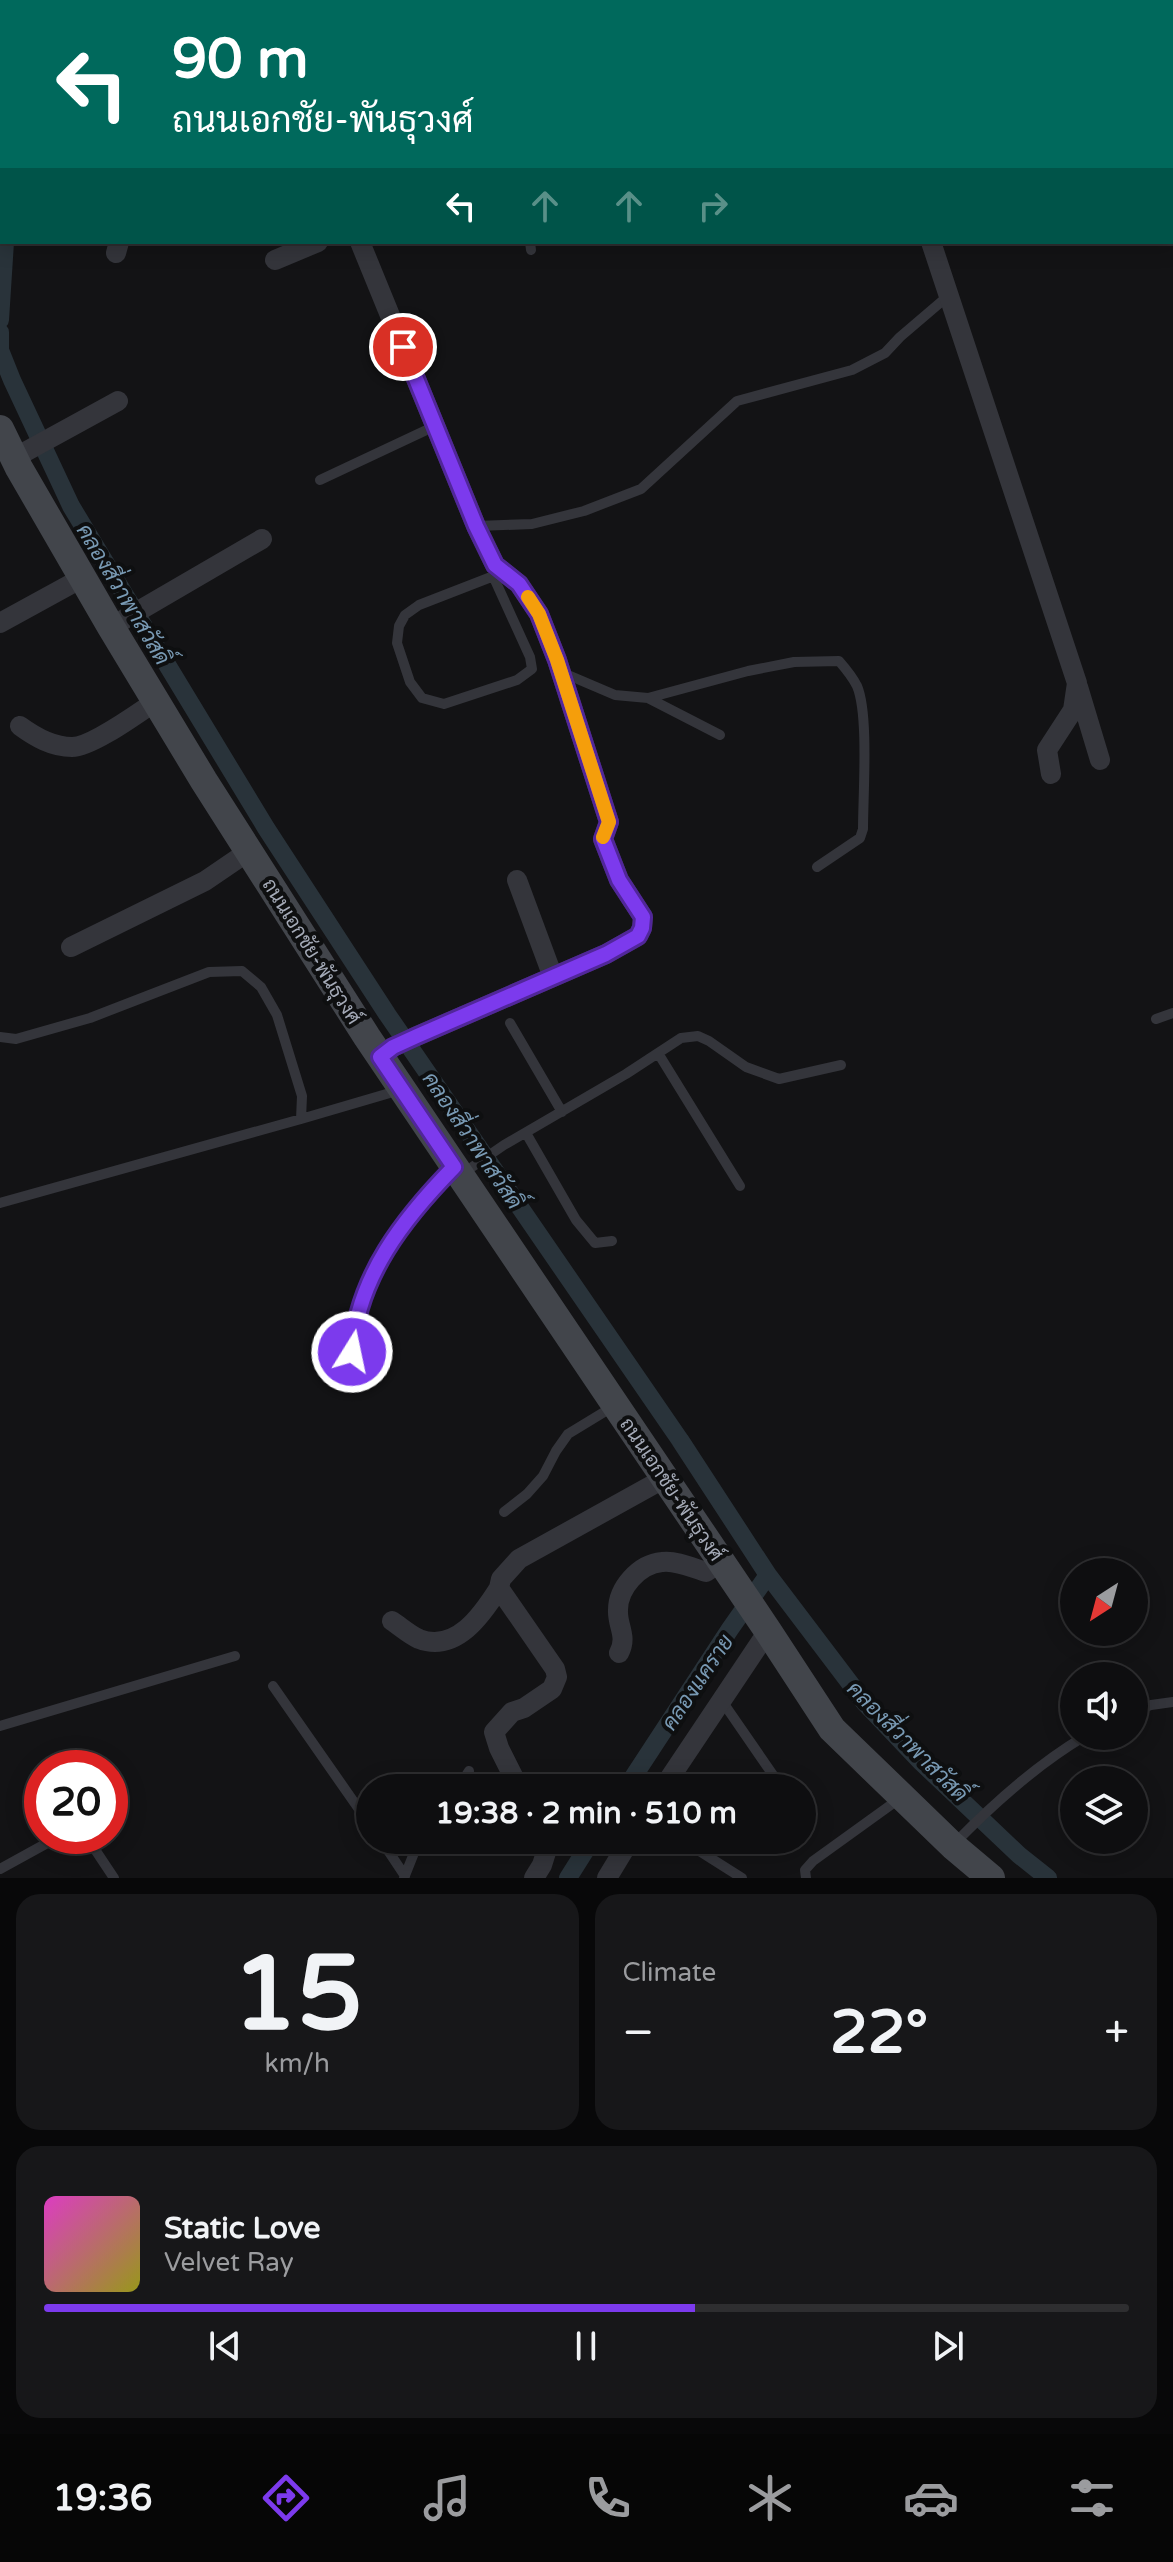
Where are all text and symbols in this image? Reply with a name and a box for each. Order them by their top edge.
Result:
text: 90 m [172,26,308,93]
icon: left [40,32,144,136]
text: ถนนเอกชัย-พันธุวงศ์ [172,99,474,142]
icon: left [439,184,483,228]
icon: ahead [523,184,567,228]
icon: ahead [607,184,651,228]
icon: right [691,184,735,228]
pin [369,313,437,381]
icon: arrive [381,325,425,369]
water label: คลองสี่วาพาสวัสดิ์ [71,516,183,673]
street label: ถนนเอกชัย-พันธุวงศ์ [256,873,368,1029]
water label: คลองสี่วาพาสวัสดิ์ [417,1063,535,1217]
position arrow [310,1310,394,1394]
street label: ถนนเอกชัย-พันธุวงศ์ [614,1412,730,1566]
north arrow [1060,1558,1148,1646]
map controls [1060,1558,1148,1854]
water label: คลองเเคราย [656,1629,740,1735]
button: sound [1060,1662,1148,1750]
water label: คลองสี่วาพาสวัสดิ์ [842,1671,981,1810]
speed limit sign: 20 [24,1750,128,1854]
button: layers [1060,1766,1148,1854]
text: 19:38 · 2 min · 510 m [435,1795,737,1832]
text: 15 [232,1933,363,2058]
text: Climate [623,1957,716,1988]
text: 22° [830,1997,928,2069]
text: − [623,2007,654,2060]
text: + [1104,2007,1129,2060]
text: km/h [265,2048,330,2079]
text: Static Love [164,2210,320,2247]
text: Velvet Ray [164,2247,294,2278]
icon: previous [203,2324,247,2368]
icon: pause [564,2324,608,2368]
icon: next [926,2324,970,2368]
icon: directions [258,2470,314,2526]
icon: music [419,2470,475,2526]
icon: phone [580,2470,636,2526]
icon: climate [742,2470,798,2526]
icon: car [903,2470,959,2526]
icon: filters [1064,2470,1120,2526]
text: 19:36 [53,2477,152,2520]

